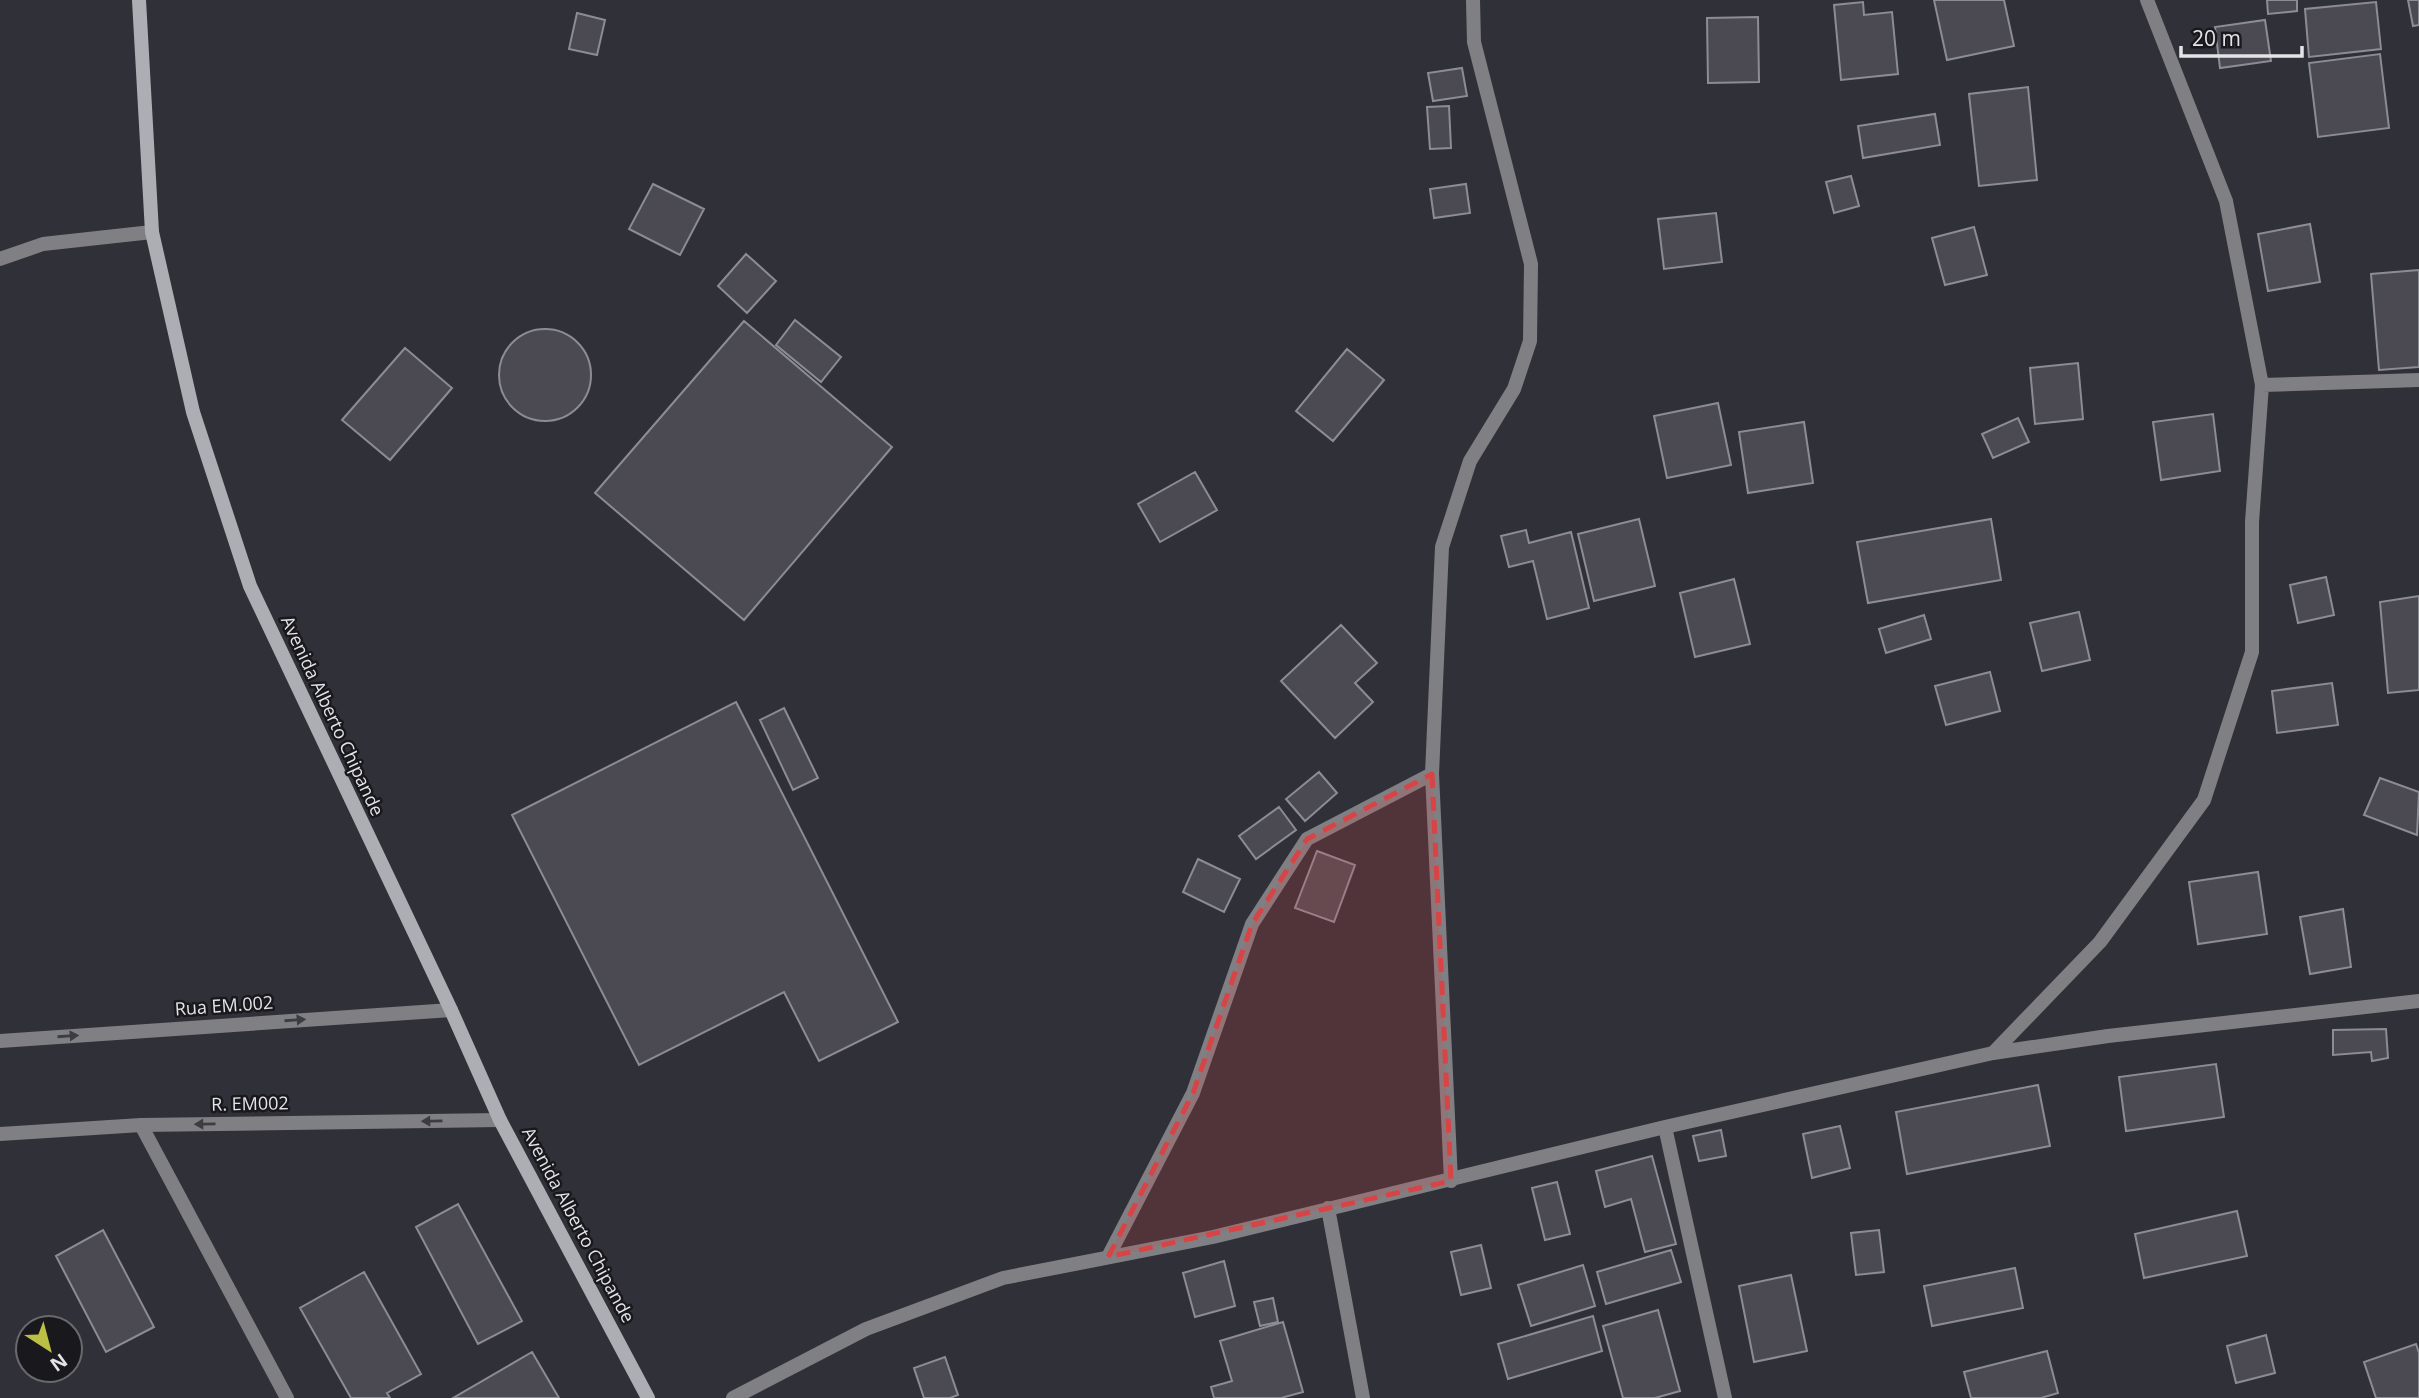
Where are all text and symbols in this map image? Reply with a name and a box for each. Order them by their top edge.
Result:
scale bar [2181,14,2302,58]
text: 20 m [2192,24,2241,52]
street label: Avenida Alberto Chipande [276,612,390,820]
street label: Rua EM.002 [174,990,274,1020]
one-way arrow [284,1014,306,1025]
one-way arrow [57,1030,79,1041]
street label: R. EM002 [211,1090,289,1116]
one-way arrow [421,1115,443,1126]
one-way arrow [194,1118,216,1130]
street label: Avenida Alberto Chipande [517,1123,641,1326]
north arrow [14,1314,84,1384]
text: N [45,1348,73,1378]

